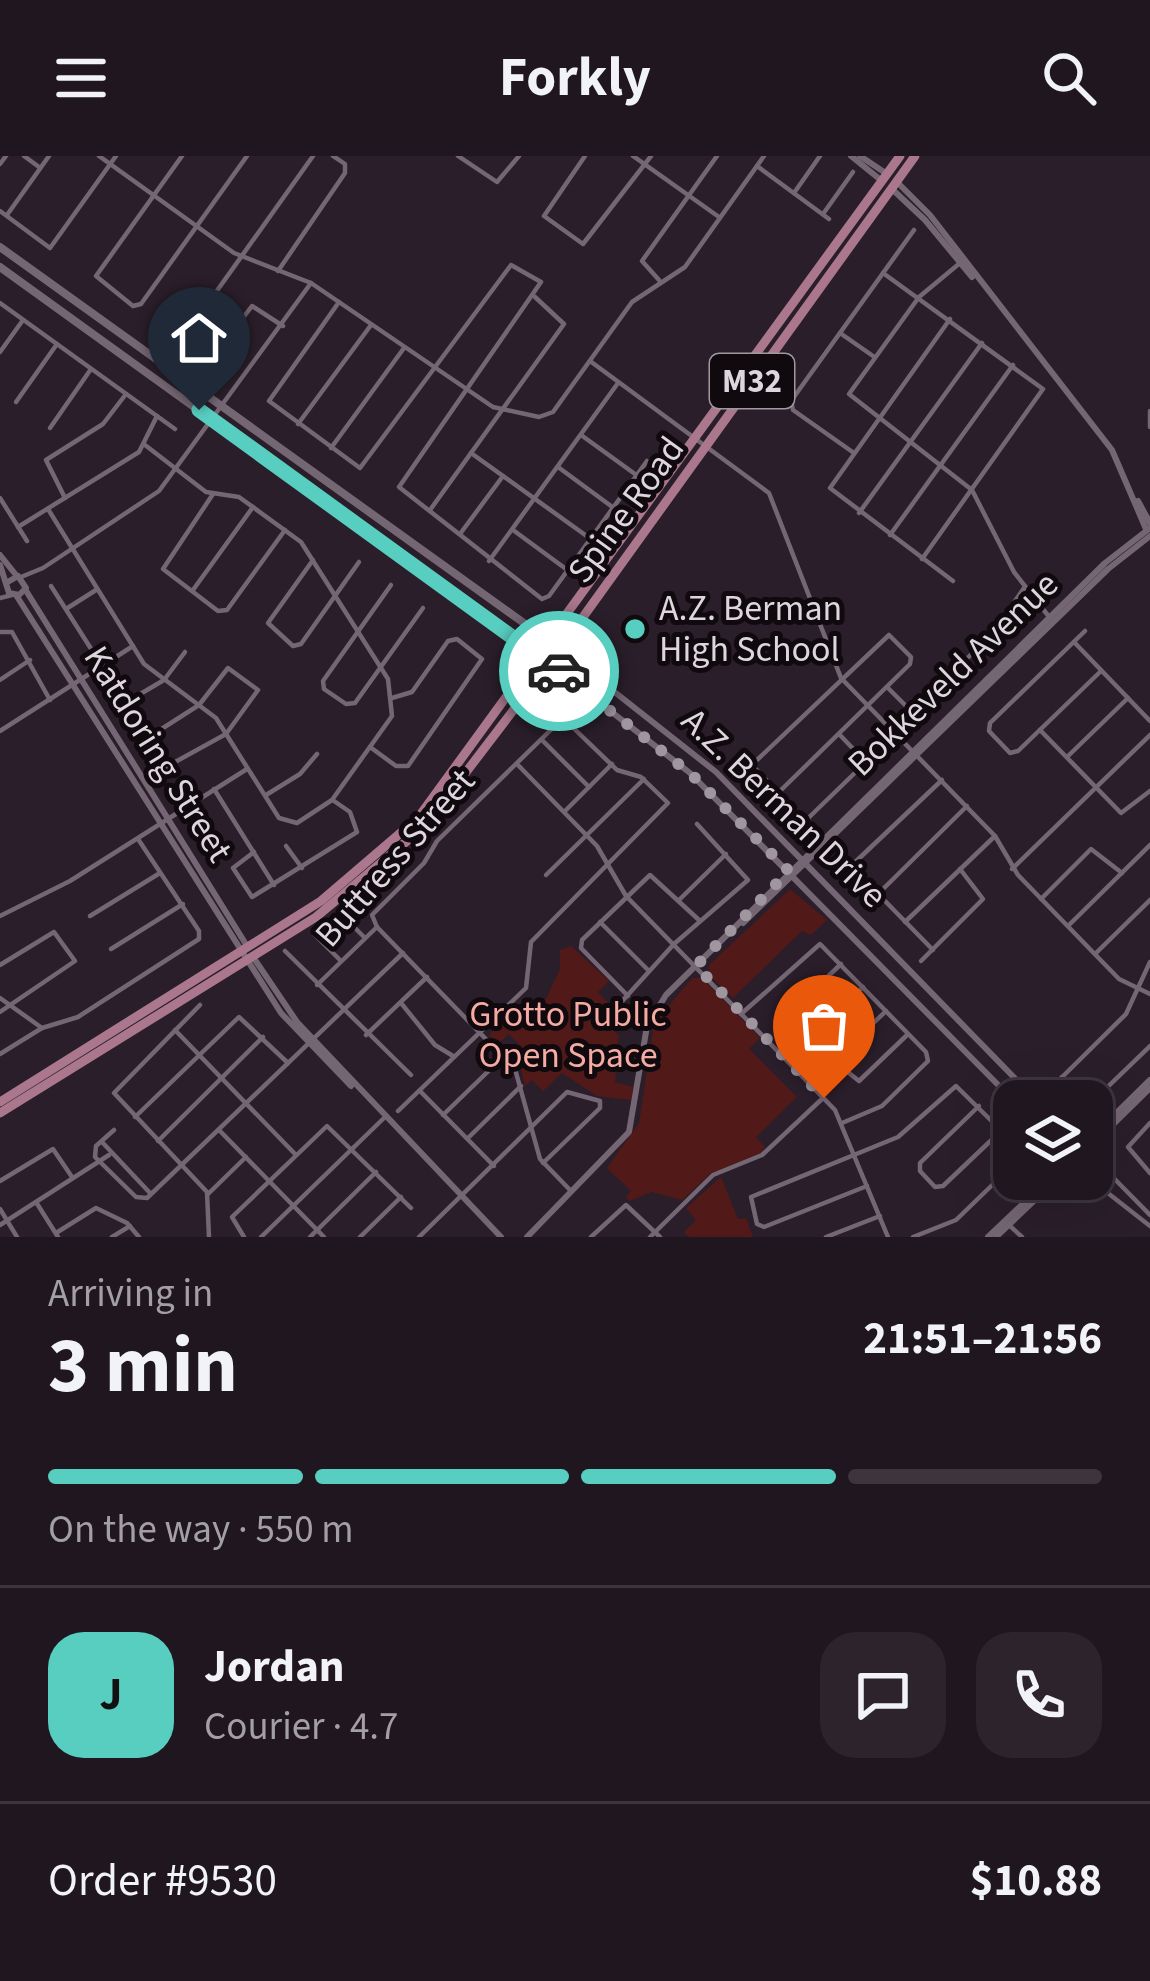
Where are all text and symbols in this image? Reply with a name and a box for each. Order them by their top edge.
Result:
text: Forkly [499,40,651,117]
icon: menu [48,45,114,111]
icon: search [1036,45,1102,111]
pin [148,287,250,410]
icon: home [166,305,232,371]
road number: M32 [710,354,794,408]
street label: Spine Road [555,426,697,594]
street label: Bokkeveld Avenue [836,560,1070,788]
place label: A.Z. Berman High School [659,583,842,675]
courier [499,611,619,731]
marker: A.Z. Berman High School [622,616,648,642]
street label: Katdoring Street [71,636,245,872]
icon: car [526,638,592,704]
street label: A.Z. Berman Drive [670,696,898,920]
street label: Buttress Street [303,758,487,958]
pin [773,975,875,1098]
park label: Grotto Public Open Space [469,989,667,1081]
icon: bag [791,993,857,1059]
map controls [993,1080,1113,1200]
button: layers [993,1080,1113,1200]
text: Arriving in [48,1266,213,1322]
text: 21:51–21:56 [863,1307,1102,1371]
text: 3 min [48,1311,238,1422]
text: On the way · 550 m [48,1502,354,1558]
button: chat [820,1632,946,1758]
button: phone [976,1632,1102,1758]
text: Jordan [204,1635,345,1699]
text: J [100,1663,122,1727]
text: Courier · 4.7 [204,1699,398,1755]
text: Order #9530 [48,1849,277,1913]
text: $10.88 [970,1849,1102,1913]

